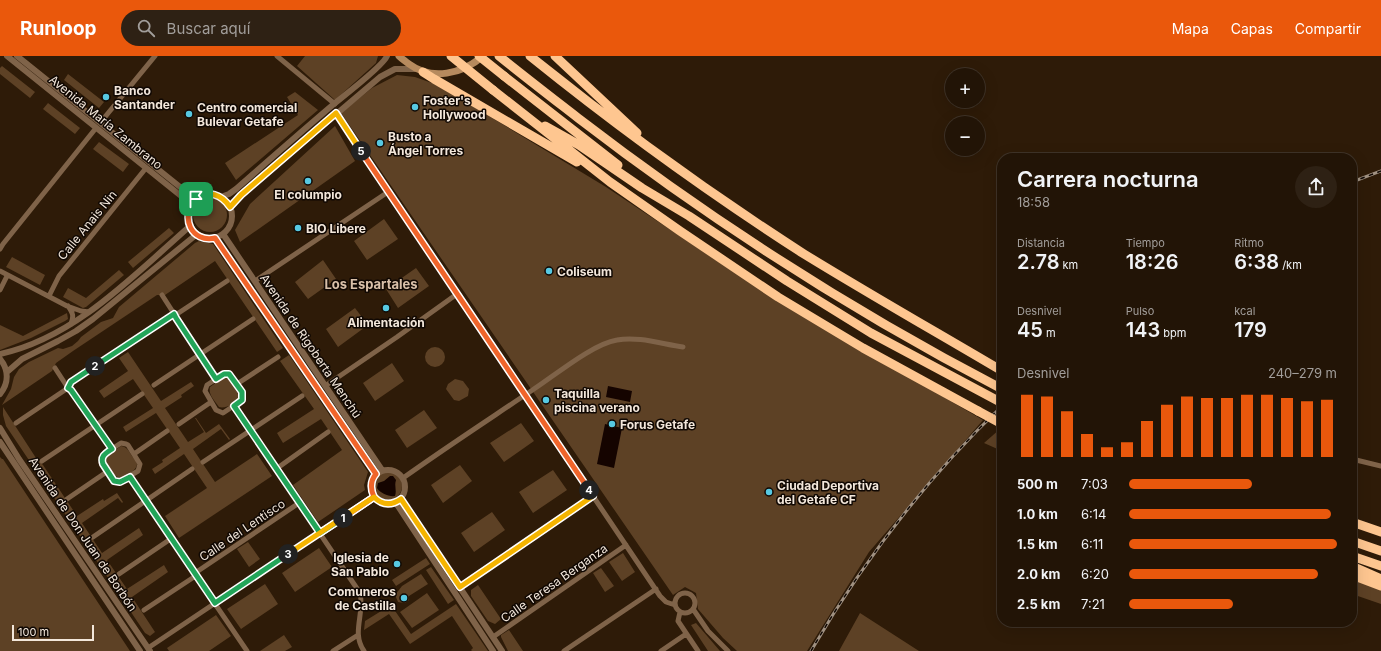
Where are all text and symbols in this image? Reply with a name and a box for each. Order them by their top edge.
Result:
search box [121,10,401,46]
text: Runloop [20,17,97,40]
icon: search [135,17,157,39]
text: Buscar aquí [167,19,250,38]
text: Mapa [1172,20,1209,37]
text: Capas [1231,20,1273,37]
text: Compartir [1295,20,1361,37]
map controls [945,68,985,156]
button: + [945,68,985,108]
street label: Avenida María Zambrano [46,72,166,172]
place label: Banco Santander [114,83,175,112]
marker: Banco Santander [101,92,111,102]
place label: Foster's Hollywood [423,93,486,122]
place label: Centro comercial Bulevar Getafe [197,100,297,129]
marker: Foster's Hollywood [410,102,420,112]
marker: Centro comercial Bulevar Getafe [184,109,194,119]
button: − [945,116,985,156]
place label: Busto a Ángel Torres [388,129,463,158]
marker: Busto a Ángel Torres [375,138,385,148]
pin: 5 [351,141,371,161]
text: 5 [357,144,365,158]
text: Carrera nocturna [1017,166,1199,192]
button: share [1295,166,1337,208]
marker: El columpio [303,176,313,186]
pin [179,182,213,216]
street label: Calle Anais Nin [54,187,120,263]
place label: El columpio [274,187,342,202]
icon: arrive [185,188,207,210]
text: 18:58 [1017,194,1050,210]
place label: BIO Libere [306,221,366,236]
marker: BIO Libere [293,223,303,233]
text: Distancia [1017,236,1065,250]
text: Tiempo [1126,236,1165,250]
text: Ritmo [1234,236,1264,250]
text: 2.78 [1017,250,1059,274]
text: 18:26 [1126,250,1179,274]
text: 6:38 [1234,250,1279,274]
text: km [1059,258,1078,272]
text: /km [1279,258,1302,272]
place label: Coliseum [557,264,612,279]
marker: Coliseum [544,266,554,276]
street label: Avenida de Rigoberta Menchú [257,271,365,421]
district label: Los Espartales [324,276,418,292]
marker: Alimentación [381,303,391,313]
text: Desnivel [1017,304,1061,318]
text: Pulso [1126,304,1154,318]
text: kcal [1234,304,1255,318]
place label: Alimentación [347,315,425,330]
text: 45 [1017,318,1043,342]
text: 143 [1126,318,1160,342]
text: 179 [1234,318,1267,342]
text: m [1043,326,1056,340]
text: bpm [1160,326,1186,340]
pin: 2 [85,356,105,376]
text: 2 [92,359,98,373]
text: Desnivel [1017,365,1069,381]
text: 240–279 m [1268,365,1337,381]
place label: Taquilla piscina verano [554,386,640,415]
marker: Taquilla piscina verano [541,395,551,405]
place label: Forus Getafe [620,417,695,432]
marker: Forus Getafe [607,419,617,429]
street label: Avenida de Don Juan de Borbón [26,454,140,614]
text: 500 m [1017,476,1058,492]
text: 7:03 [1081,476,1108,492]
place label: Ciudad Deportiva del Getafe CF [777,478,879,507]
pin: 4 [579,480,599,500]
text: 4 [585,483,593,497]
marker: Ciudad Deportiva del Getafe CF [764,487,774,497]
street label: Calle del Lentisco [196,496,288,564]
text: 1.0 km [1017,506,1058,522]
text: 6:14 [1081,506,1107,522]
pin: 1 [333,508,353,528]
text: 1 [341,511,345,525]
text: 1.5 km [1017,536,1058,552]
text: 6:11 [1081,536,1103,552]
street label: Calle Teresa Berganza [498,540,610,626]
pin: 3 [278,544,298,564]
text: 3 [284,547,292,561]
place label: Iglesia de San Pablo [331,550,389,579]
marker: Iglesia de San Pablo [392,559,402,569]
text: 2.0 km [1017,566,1060,582]
text: 6:20 [1081,566,1109,582]
place label: Comuneros de Castilla [328,584,396,613]
marker: Comuneros de Castilla [399,593,409,603]
text: 2.5 km [1017,596,1060,612]
text: 7:21 [1081,596,1105,612]
scale bar [12,623,94,642]
text: 100 m [18,625,49,639]

